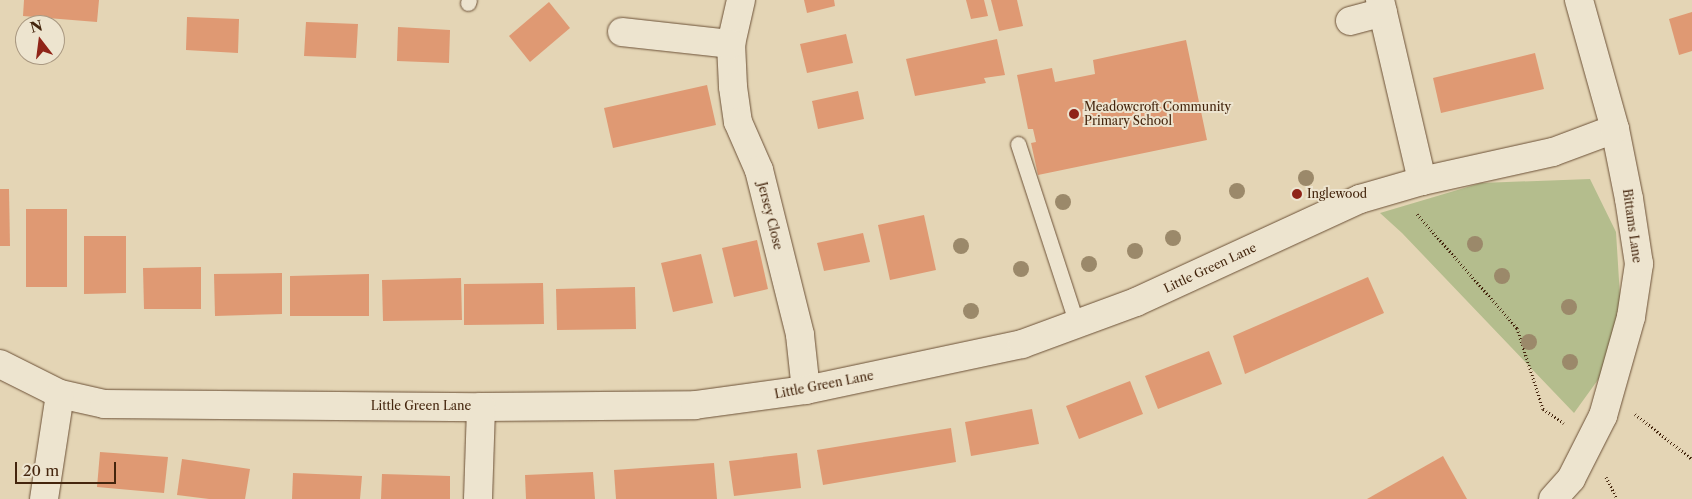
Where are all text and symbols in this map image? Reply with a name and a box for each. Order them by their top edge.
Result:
north arrow [15,15,65,65]
text: N [28,16,45,37]
place label: Meadowcroft Community Primary School [1084,100,1231,128]
marker: Meadowcroft Community Primary School [1068,108,1080,120]
street label: Jersey Close [755,181,785,251]
place label: Inglewood [1307,187,1367,201]
marker: Inglewood [1291,188,1303,200]
street label: Bittams Lane [1620,188,1644,264]
street label: Little Green Lane [1161,240,1259,296]
street label: Little Green Lane [773,368,875,402]
street label: Little Green Lane [371,399,471,413]
scale bar [18,452,119,484]
text: 20 m [23,461,59,480]

